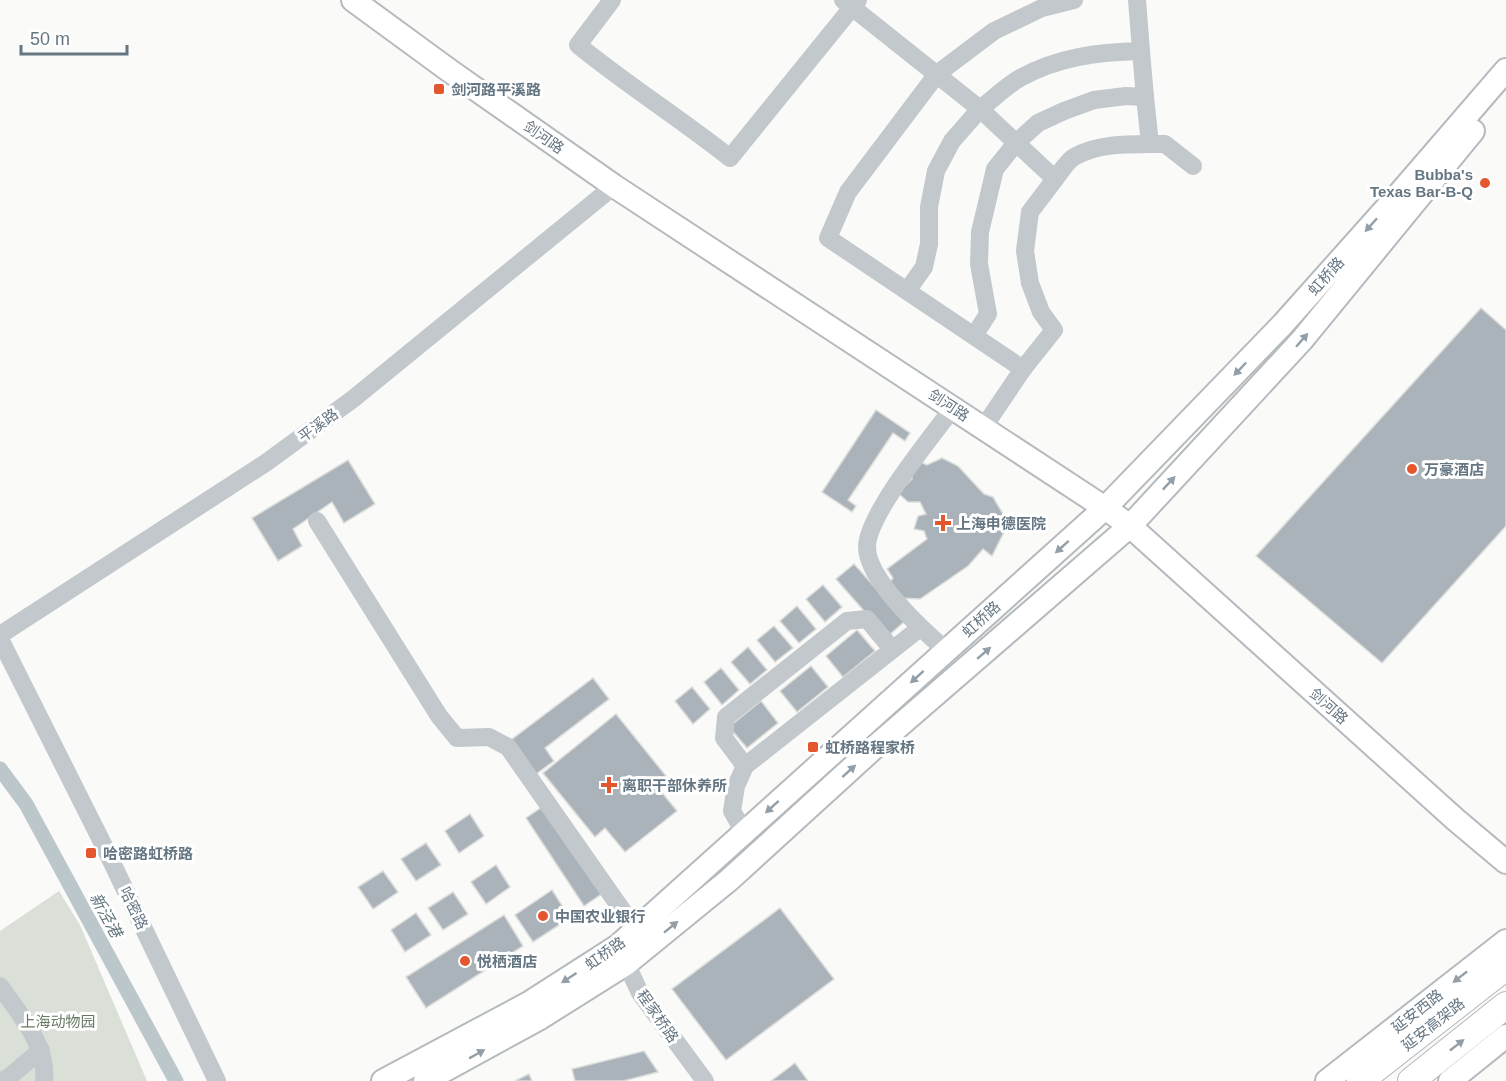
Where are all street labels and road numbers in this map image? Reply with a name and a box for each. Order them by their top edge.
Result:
street label: 剑河路 [521,117,567,157]
street label: 虹桥路 [1305,254,1347,298]
street label: 剑河路 [925,386,973,424]
street label: 平溪路 [295,405,341,445]
street label: 虹桥路 [959,598,1003,640]
street label: 剑河路 [1307,685,1351,727]
street label: 哈密路 [116,884,152,932]
street label: 虹桥路 [582,933,628,973]
street label: 延安西路 [1388,986,1446,1036]
street label: 程家桥路 [634,987,682,1045]
street label: 延安高架路 [1398,994,1468,1054]

